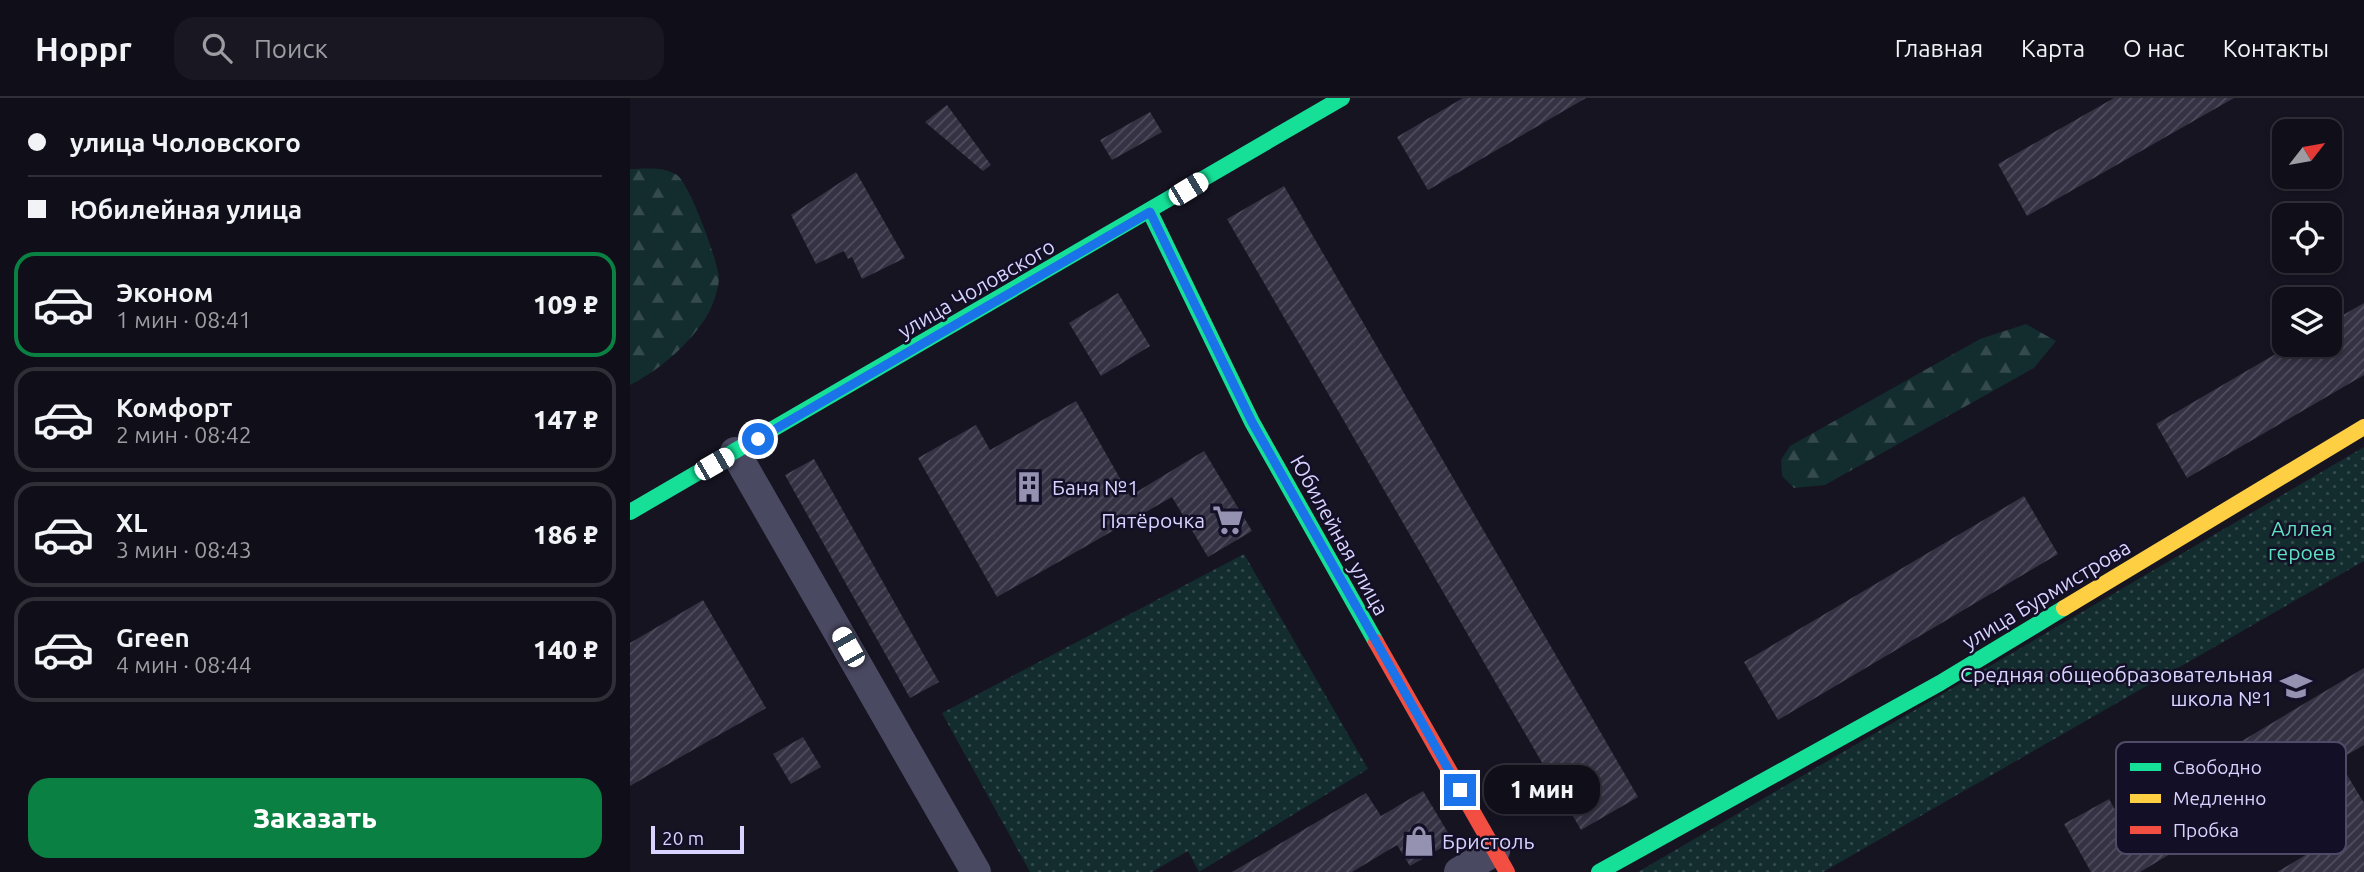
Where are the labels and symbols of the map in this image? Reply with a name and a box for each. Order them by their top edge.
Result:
north arrow [2272,119,2342,189]
car [1165,169,1212,209]
street label: улица Чоловского [893,233,1059,343]
route start [742,423,774,455]
car [691,444,738,484]
street label: Юбилейная улица [1286,451,1394,619]
building icon: Баня №1 [1012,470,1046,504]
place label: Баня №1 [1052,475,1139,499]
supermarket icon: Пятёрочка [1211,503,1245,537]
place label: Пятёрочка [1101,508,1205,532]
park label: Аллея героев [2268,516,2336,564]
street label: улица Бурмистрова [1958,534,2134,654]
car [829,624,868,670]
place label: Средняя общеобразовательная школа №1 [1960,662,2273,710]
school or university icon: Средняя общеобразовательная школа №1 [2279,669,2313,703]
legend [2116,742,2346,854]
text: Свободно [2173,756,2262,778]
callout: 1 мин [1484,766,1600,814]
route end [1444,774,1476,806]
text: Медленно [2173,787,2266,809]
text: Пробка [2173,819,2239,841]
scale bar [651,823,744,855]
shop icon: Бристоль [1402,824,1436,858]
place label: Бристоль [1442,829,1535,853]

